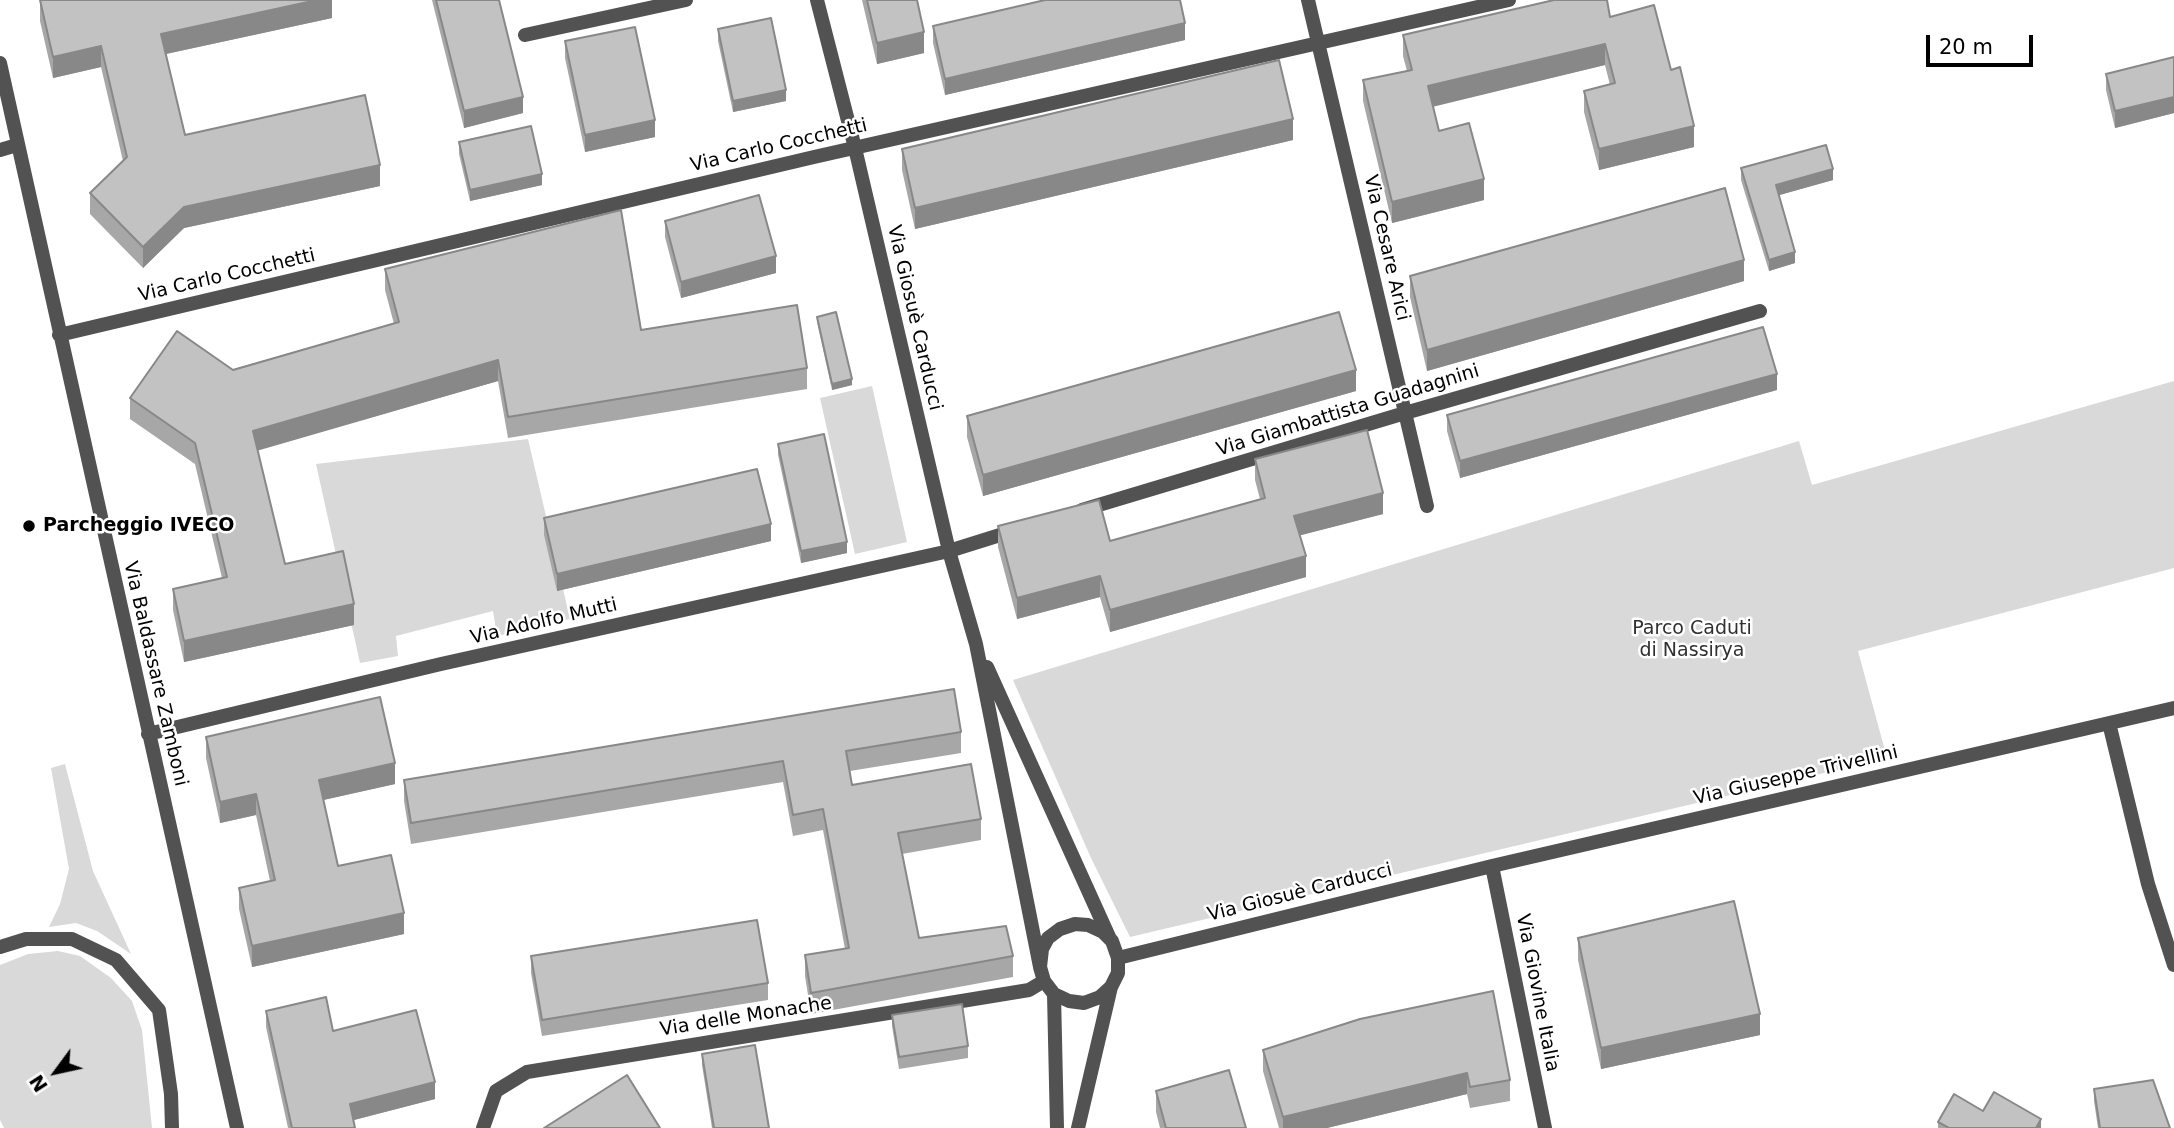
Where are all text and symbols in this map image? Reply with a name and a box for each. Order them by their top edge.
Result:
scale bar [1929,21,2036,65]
text: 20 m [1939,35,1993,59]
street label: Via Carlo Cocchetti [688,115,870,177]
street label: Via Cesare Arici [1358,173,1414,323]
street label: Via Giosuè Carducci [882,223,946,413]
street label: Via Carlo Cocchetti [136,245,318,307]
street label: Via Giambattista Guadagnini [1214,360,1482,462]
place label: Parcheggio IVECO [43,515,235,537]
marker: Parcheggio IVECO [21,518,37,534]
street label: Via Baldassare Zamboni [118,559,192,789]
street label: Via Adolfo Mutti [468,594,620,650]
park label: Parco Caduti di Nassirya [1632,618,1752,662]
street label: Via Giuseppe Trivellini [1692,741,1900,811]
street label: Via Giosuè Carducci [1205,859,1395,927]
street label: Via Giovine Italia [1511,912,1563,1074]
street label: Via delle Monache [659,992,833,1042]
north arrow [21,1037,91,1107]
text: N [25,1071,52,1096]

